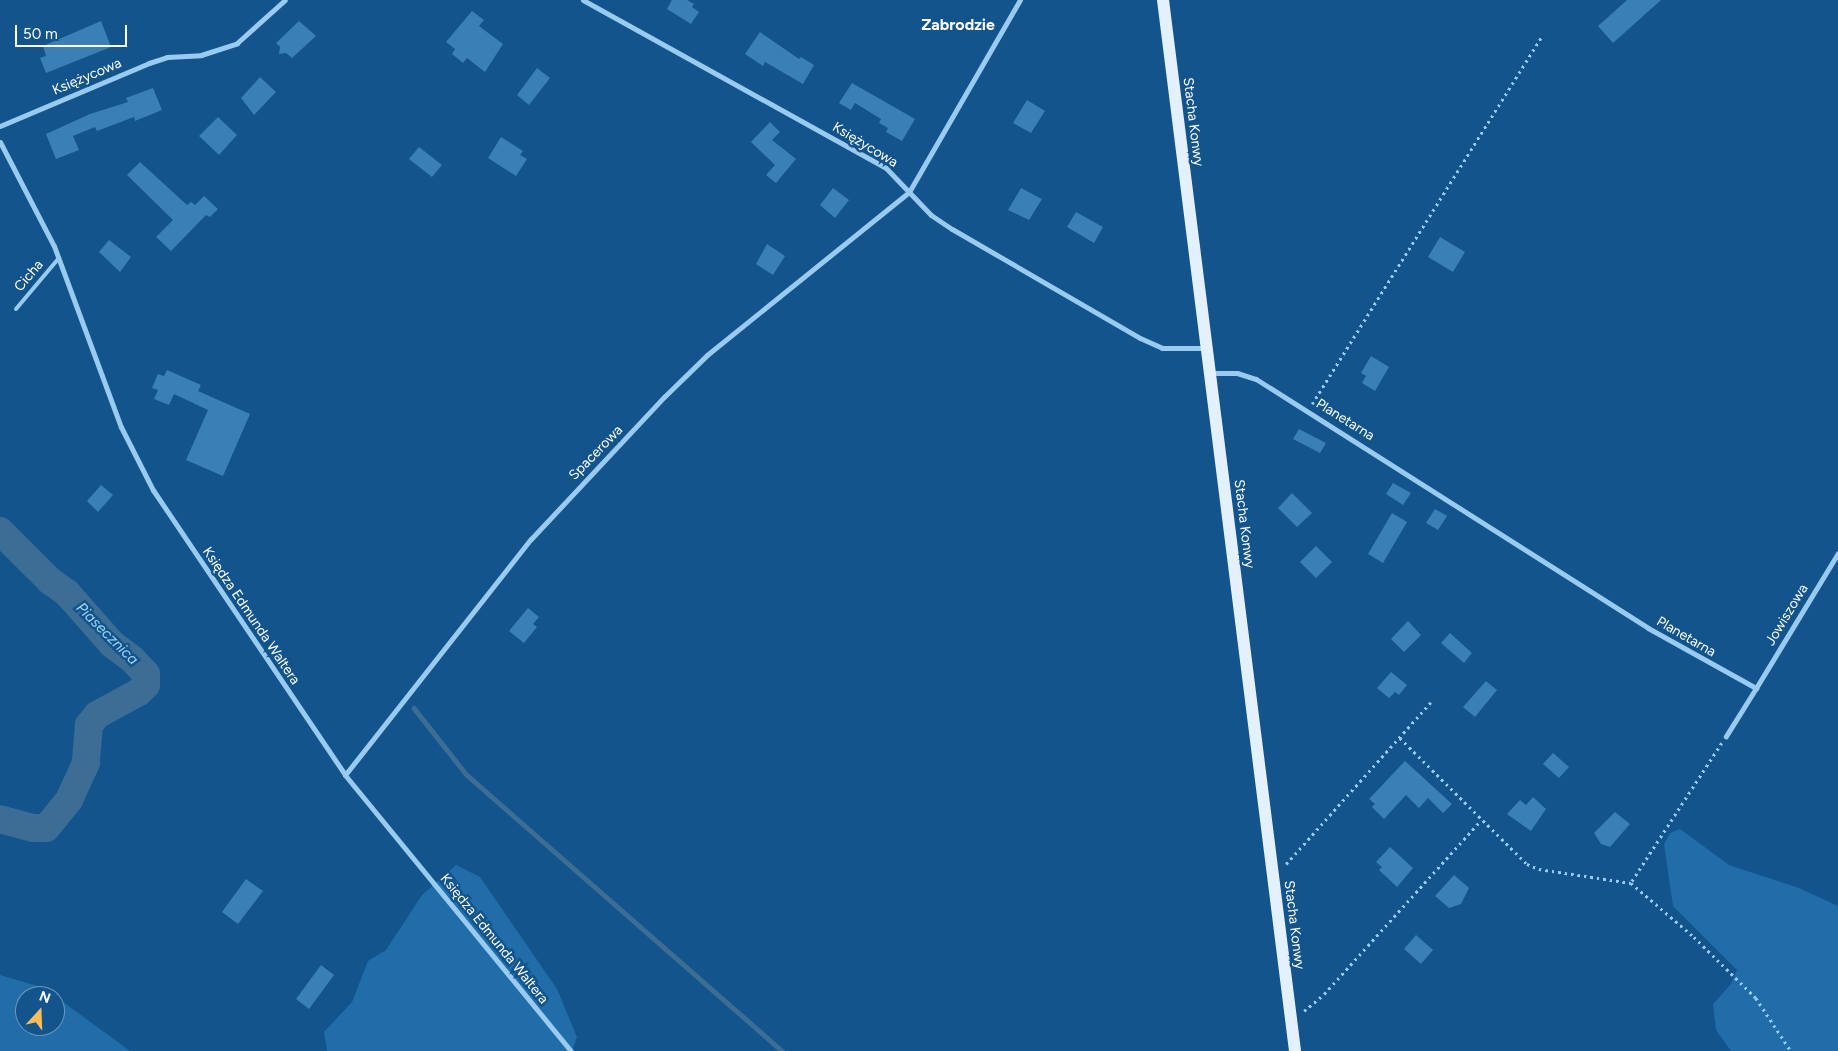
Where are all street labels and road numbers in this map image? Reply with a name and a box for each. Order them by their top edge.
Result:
street label: Księżycowa [50,55,124,99]
street label: Stacha Konwy [1179,77,1207,167]
street label: Księżycowa [829,119,901,171]
street label: Cicha [11,257,47,295]
street label: Planetarna [1313,395,1377,445]
street label: Spacerowa [566,422,626,484]
street label: Stacha Konwy [1230,479,1258,569]
street label: Księdza Edmunda Waltera [199,544,303,688]
street label: Jowiszowa [1762,581,1812,649]
street label: Planetarna [1653,613,1719,661]
street label: Księdza Edmunda Waltera [436,871,552,1007]
street label: Stacha Konwy [1280,880,1308,970]

